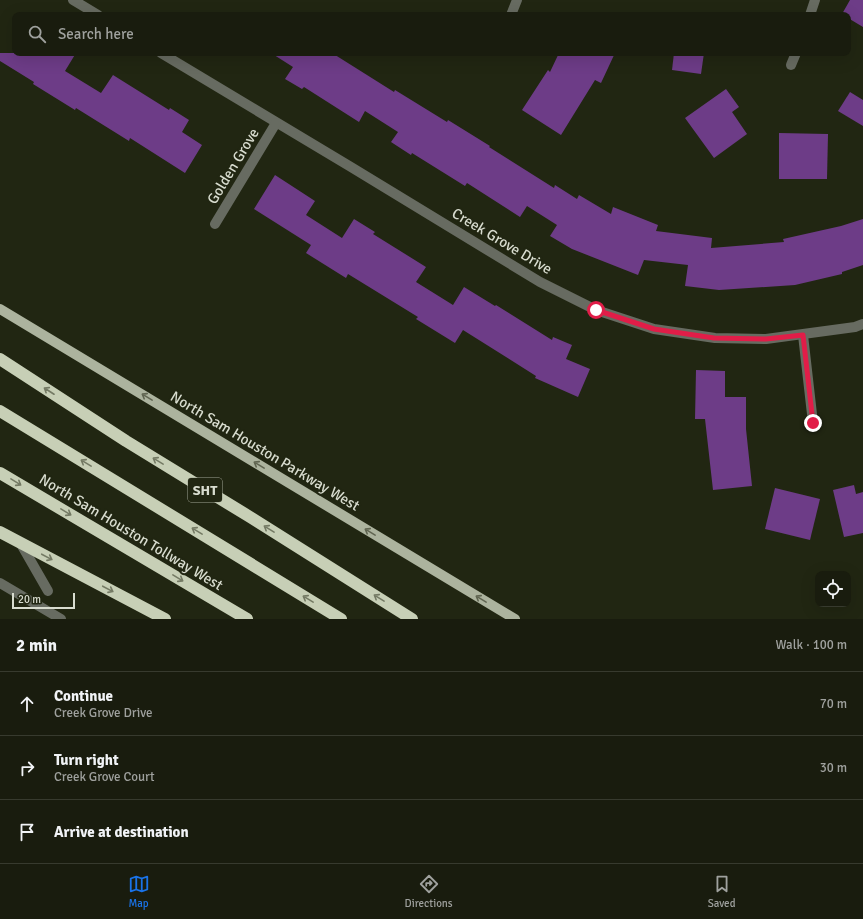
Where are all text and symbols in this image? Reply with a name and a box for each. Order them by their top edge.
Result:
search box [12,12,851,56]
icon: search [26,23,48,45]
text: Search here [58,25,134,43]
street label: Golden Grove [203,125,263,207]
street label: Creek Grove Drive [449,204,555,278]
route start [587,301,605,319]
one-way arrow [43,386,55,394]
street label: North Sam Houston Parkway West [167,387,363,515]
one-way arrow [141,393,153,401]
route end [804,414,822,432]
one-way arrow [152,456,164,464]
one-way arrow [80,459,92,467]
one-way arrow [253,460,265,468]
street label: North Sam Houston Tollway West [36,470,226,594]
road number: SHT [188,478,222,502]
one-way arrow [10,479,22,487]
one-way arrow [60,509,72,517]
one-way arrow [264,525,275,533]
one-way arrow [192,527,203,535]
one-way arrow [364,527,376,535]
one-way arrow [41,554,53,561]
map controls [815,571,851,607]
button: locate [815,571,851,607]
one-way arrow [172,575,184,583]
one-way arrow [101,585,113,593]
scale bar [12,591,75,610]
text: 20 m [18,593,41,606]
one-way arrow [302,594,314,602]
one-way arrow [374,594,385,602]
one-way arrow [475,594,487,602]
text: 2 min [16,635,57,656]
text: Walk · 100 m [776,637,847,653]
text: Continue [54,687,113,705]
icon: ahead [16,693,38,715]
text: 70 m [820,696,847,712]
text: Creek Grove Drive [54,705,153,721]
text: Turn right [54,751,119,769]
icon: right [16,757,38,779]
text: 30 m [820,760,847,776]
text: Creek Grove Court [54,769,155,785]
icon: arrive [16,821,38,843]
text: Arrive at destination [54,823,189,841]
tab: Map [128,873,150,910]
tab: Directions [405,873,453,910]
tab: Saved [708,873,735,910]

